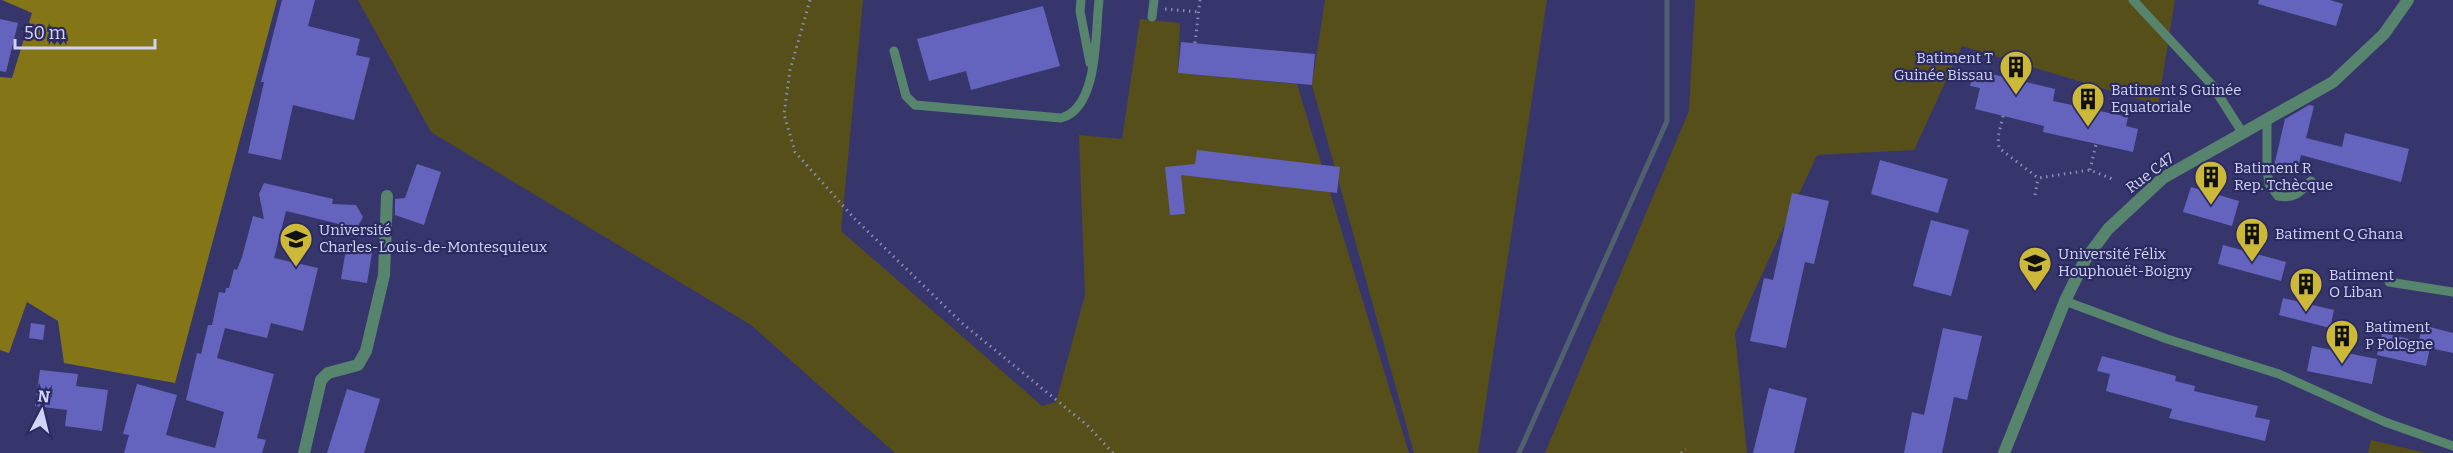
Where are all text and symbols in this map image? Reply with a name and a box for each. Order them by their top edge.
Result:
scale bar [15,12,154,50]
text: 50 m [24,22,66,44]
place label: Batiment T Guinée Bissau [1894,49,1993,84]
building icon: Batiment T Guinée Bissau [1998,49,2034,96]
building icon: Batiment S Guinée Equatoriale [2070,81,2106,128]
place label: Batiment S Guinée Equatoriale [2111,81,2241,116]
street label: Rue C47 [2122,149,2178,197]
building icon: Batiment R Rep. Tchècque [2193,159,2229,206]
place label: Batiment R Rep. Tchècque [2234,159,2333,194]
building icon: Batiment Q Ghana [2234,216,2270,263]
school or university icon: Université Charles-Louis-de-Montesquieux [278,221,314,268]
place label: Université Charles-Louis-de-Montesquieux [319,221,548,256]
place label: Batiment Q Ghana [2275,225,2403,243]
school or university icon: Université Félix Houphouët-Boigny [2017,245,2053,292]
place label: Université Félix Houphouët-Boigny [2058,245,2192,280]
building icon: Batiment O Liban [2288,266,2324,313]
place label: Batiment O Liban [2329,266,2394,301]
building icon: Batiment P Pologne [2324,318,2360,365]
place label: Batiment P Pologne [2365,318,2433,353]
north arrow [12,381,72,441]
text: N [36,386,51,407]

